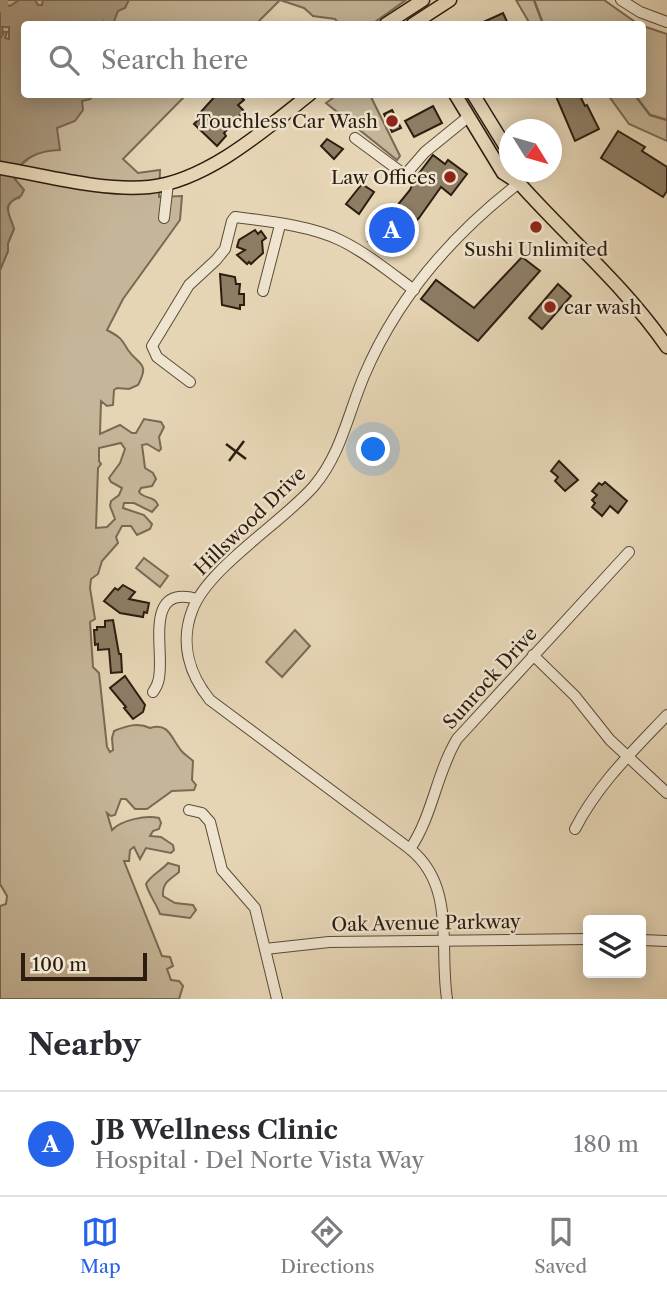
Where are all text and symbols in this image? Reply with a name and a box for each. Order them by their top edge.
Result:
search box [21,21,646,98]
icon: search [45,41,83,79]
text: Search here [101,44,248,76]
place label: Touchless Car Wash [197,110,378,133]
marker: Touchless Car Wash [384,113,400,129]
north arrow [499,119,562,182]
place label: Law Offices [331,166,436,189]
marker: Law Offices [442,169,458,185]
pin: A [369,204,415,256]
marker: Sushi Unlimited [528,219,544,235]
place label: Sushi Unlimited [464,238,608,261]
place label: car wash [564,296,642,319]
marker: car wash [542,299,558,315]
your location [356,432,390,466]
street label: Hillswood Drive [189,462,311,580]
street label: Sunrock Drive [438,622,542,734]
street label: Oak Avenue Parkway [331,910,521,936]
map controls [583,915,646,978]
button: layers [583,915,646,978]
scale bar [21,950,147,982]
text: 100 m [32,953,87,976]
text: Nearby [28,1026,141,1063]
text: JB Wellness Clinic [95,1114,338,1146]
text: A [42,1130,60,1158]
text: 180 m [574,1130,639,1158]
text: Hospital · Del Norte Vista Way [95,1146,424,1174]
tab: Map [80,1213,121,1278]
tab: Directions [281,1213,374,1278]
tab: Saved [534,1213,587,1278]

